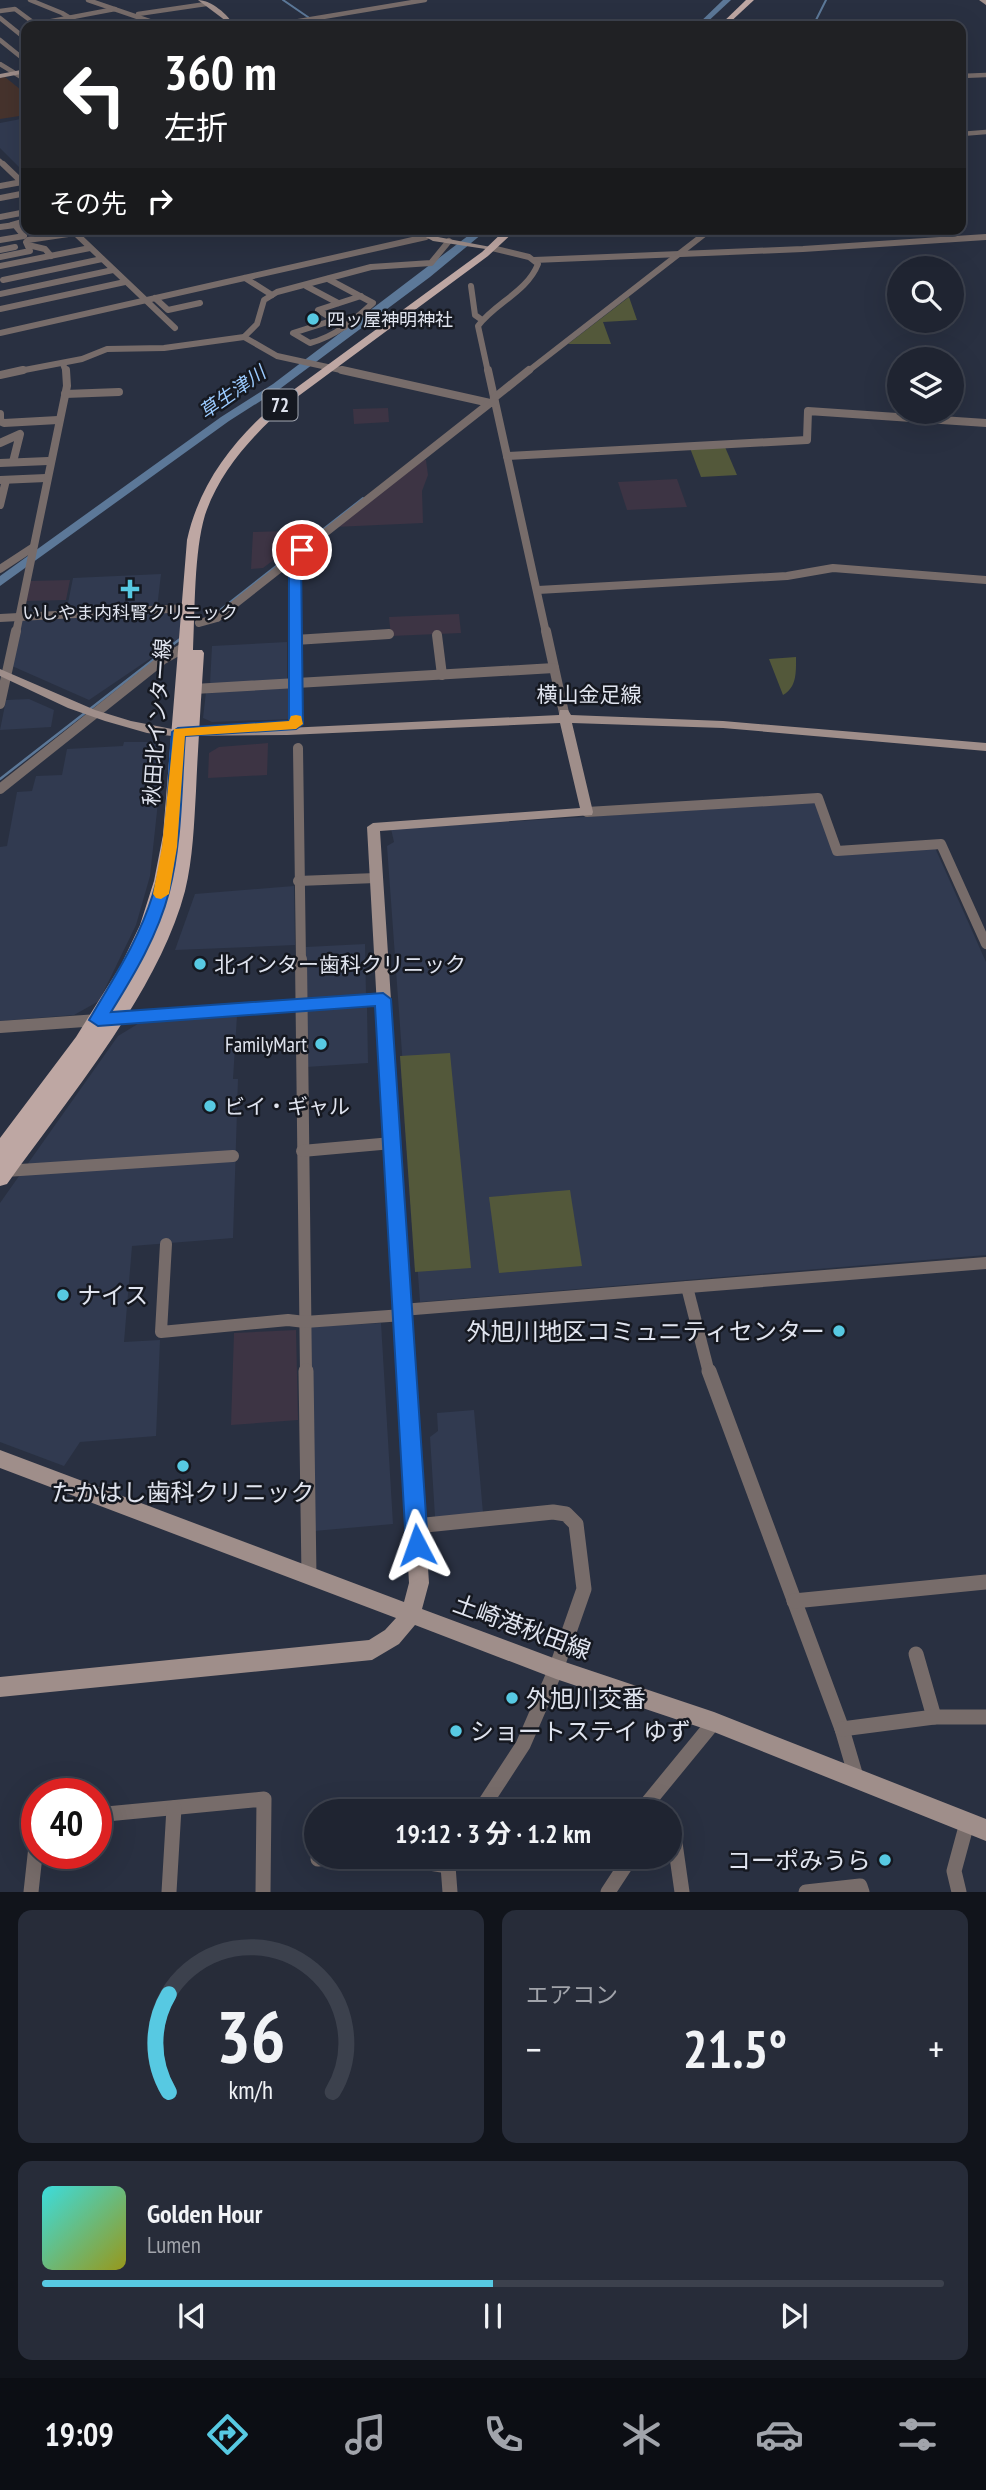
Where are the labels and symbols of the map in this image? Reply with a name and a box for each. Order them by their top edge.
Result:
place label: 四ッ屋神明神社 [327,308,453,331]
marker: 四ッ屋神明神社 [305,311,321,327]
water label: 草生津川 [194,359,272,424]
road number: 72 [262,390,298,420]
pin [272,520,332,580]
marker: いしやま内科腎クリニック [120,579,140,599]
place label: いしやま内科腎クリニック [22,601,238,624]
street label: 秋田北インター線 [138,637,176,807]
street label: 横山金足線 [537,681,642,708]
place label: 北インター歯科クリニック [214,951,466,978]
marker: 北インター歯科クリニック [192,956,208,972]
place label: FamilyMart [225,1031,307,1058]
marker: FamilyMart [313,1036,329,1052]
place label: ビイ・ギャル [224,1093,350,1120]
marker: ビイ・ギャル [202,1098,218,1114]
place label: ナイス [77,1280,148,1311]
marker: ナイス [55,1287,71,1303]
place label: 外旭川地区コミュニティセンター [466,1316,825,1347]
marker: 外旭川地区コミュニティセンター [831,1323,847,1339]
marker: たかはし歯科クリニック [175,1458,191,1474]
place label: たかはし歯科クリニック [51,1477,315,1508]
position arrow [380,1508,454,1582]
street label: 土崎港秋田線 [449,1588,595,1666]
place label: 外旭川交番 [526,1683,646,1714]
marker: 外旭川交番 [504,1690,520,1706]
place label: ショートステイ ゆず [470,1716,691,1747]
marker: ショートステイ ゆず [448,1723,464,1739]
speed limit sign: 40 [21,1778,112,1869]
place label: コーポみうら [727,1845,871,1876]
marker: コーポみうら [877,1852,893,1868]

